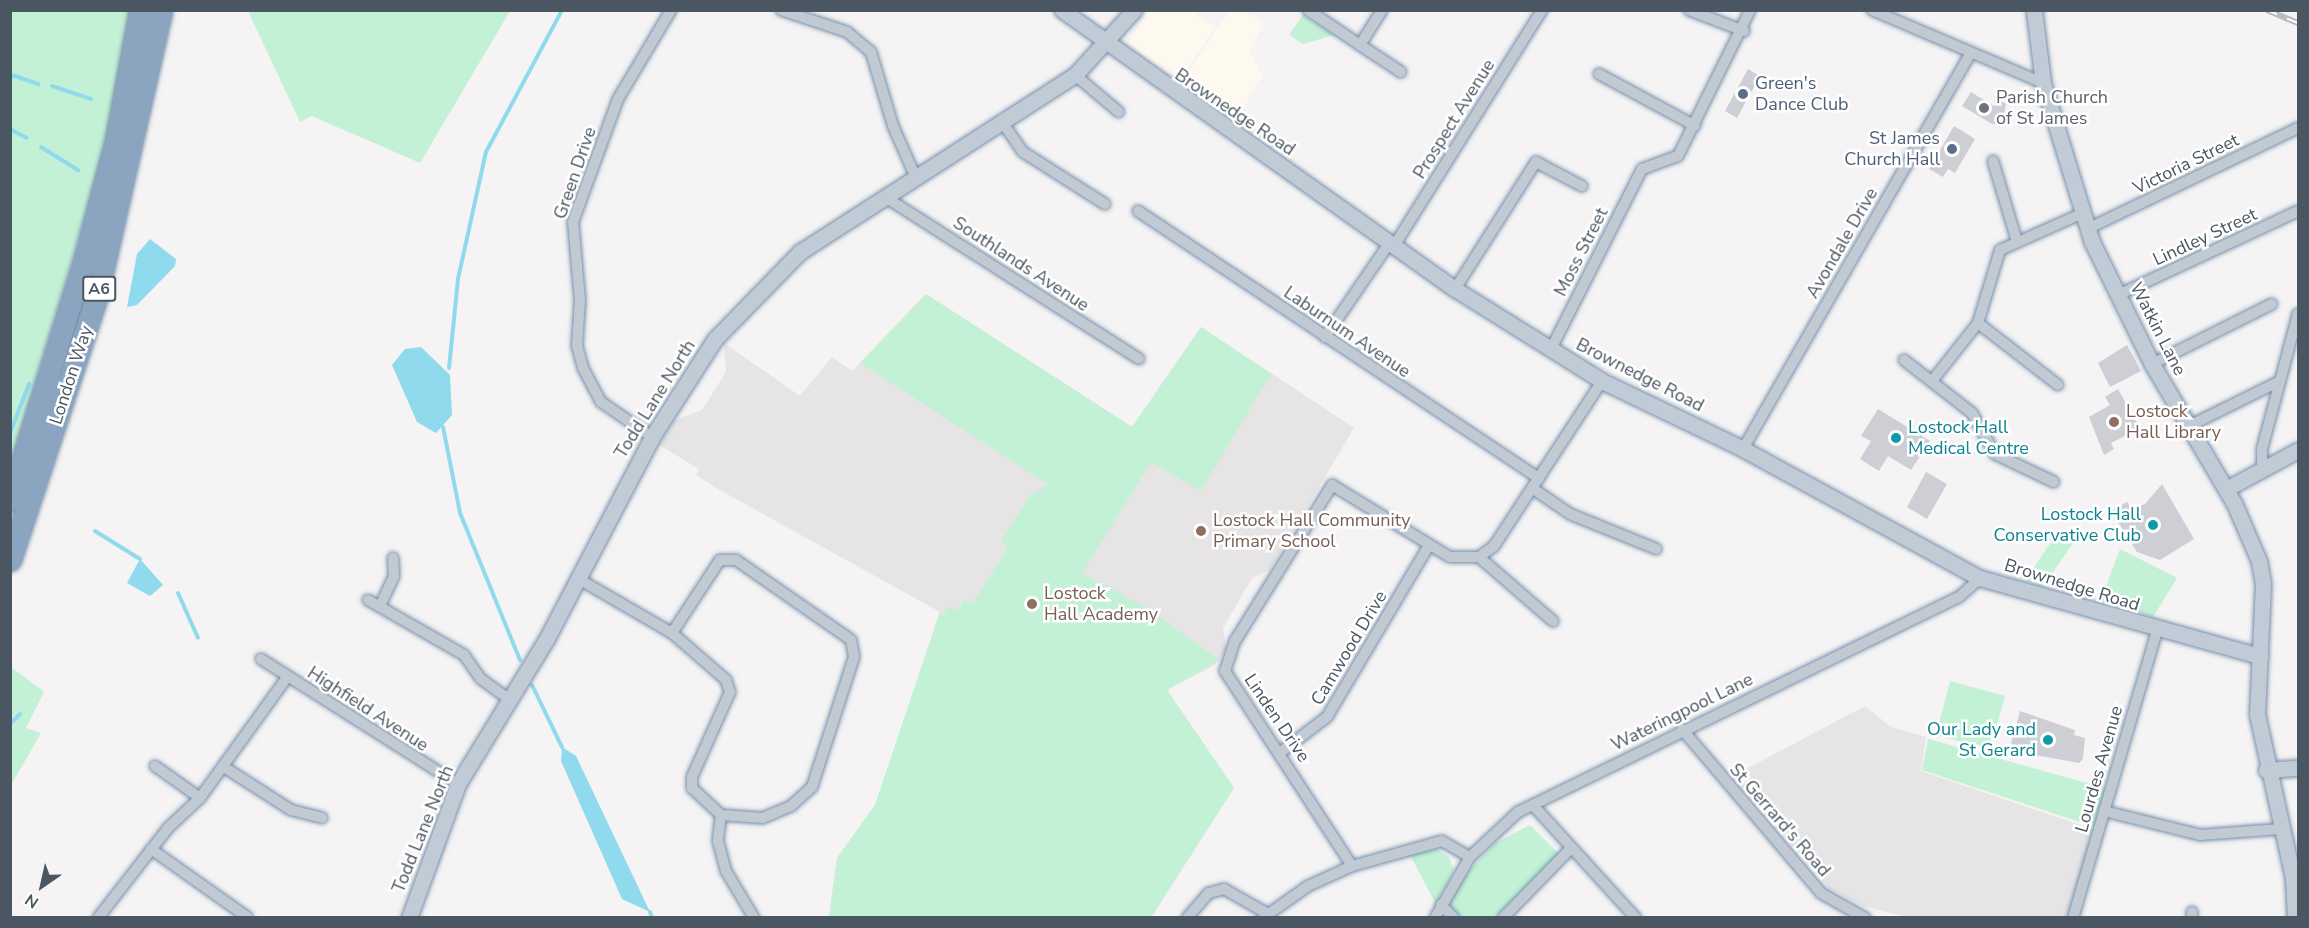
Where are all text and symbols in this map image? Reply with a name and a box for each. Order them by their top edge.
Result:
street label: Prospect Avenue [1409,55,1499,183]
street label: Brownedge Road [1171,64,1299,160]
place label: Green's Dance Club [1755,73,1849,116]
marker: Green's Dance Club [1736,87,1750,101]
place label: Parish Church of St James [1996,87,2108,130]
marker: Parish Church of St James [1977,101,1991,115]
street label: Green Drive [549,124,601,222]
place label: St James Church Hall [1844,128,1940,170]
street label: Victoria Street [2130,129,2242,199]
marker: St James Church Hall [1945,142,1959,156]
street label: Avondale Drive [1802,184,1882,302]
street label: Lindley Street [2150,203,2260,271]
street label: Moss Street [1549,204,1613,300]
street label: Southlands Avenue [949,212,1093,316]
road number: A6 [81,276,117,302]
street label: Watkin Lane [2125,279,2191,379]
street label: Laburnum Avenue [1280,282,1414,382]
street label: London Way [45,323,97,427]
street label: Brownedge Road [1573,333,1707,417]
street label: Todd Lane North [610,336,700,462]
place label: Lostock Hall Library [2126,401,2221,444]
marker: Lostock Hall Library [2107,415,2121,429]
place label: Lostock Hall Medical Centre [1908,417,2029,460]
marker: Lostock Hall Medical Centre [1889,431,1903,445]
place label: Lostock Hall Conservative Club [1994,504,2141,546]
place label: Lostock Hall Community Primary School [1213,510,1410,552]
marker: Lostock Hall Conservative Club [2146,518,2160,532]
marker: Lostock Hall Community Primary School [1194,524,1208,538]
street label: Brownedge Road [2002,554,2142,616]
place label: Lostock Hall Academy [1044,583,1158,626]
street label: Camwood Drive [1306,587,1392,709]
marker: Lostock Hall Academy [1025,597,1039,611]
street label: Highfield Avenue [303,662,433,756]
street label: Wateringpool Lane [1608,668,1756,756]
street label: Linden Drive [1240,670,1314,766]
street label: Lourdes Avenue [2071,703,2127,835]
place label: Our Lady and St Gerard [1927,719,2036,762]
marker: Our Lady and St Gerard [2041,733,2055,747]
street label: St Gerrard's Road [1725,759,1835,881]
street label: Todd Lane North [388,762,458,896]
north arrow [12,856,72,916]
text: N [21,888,43,913]

